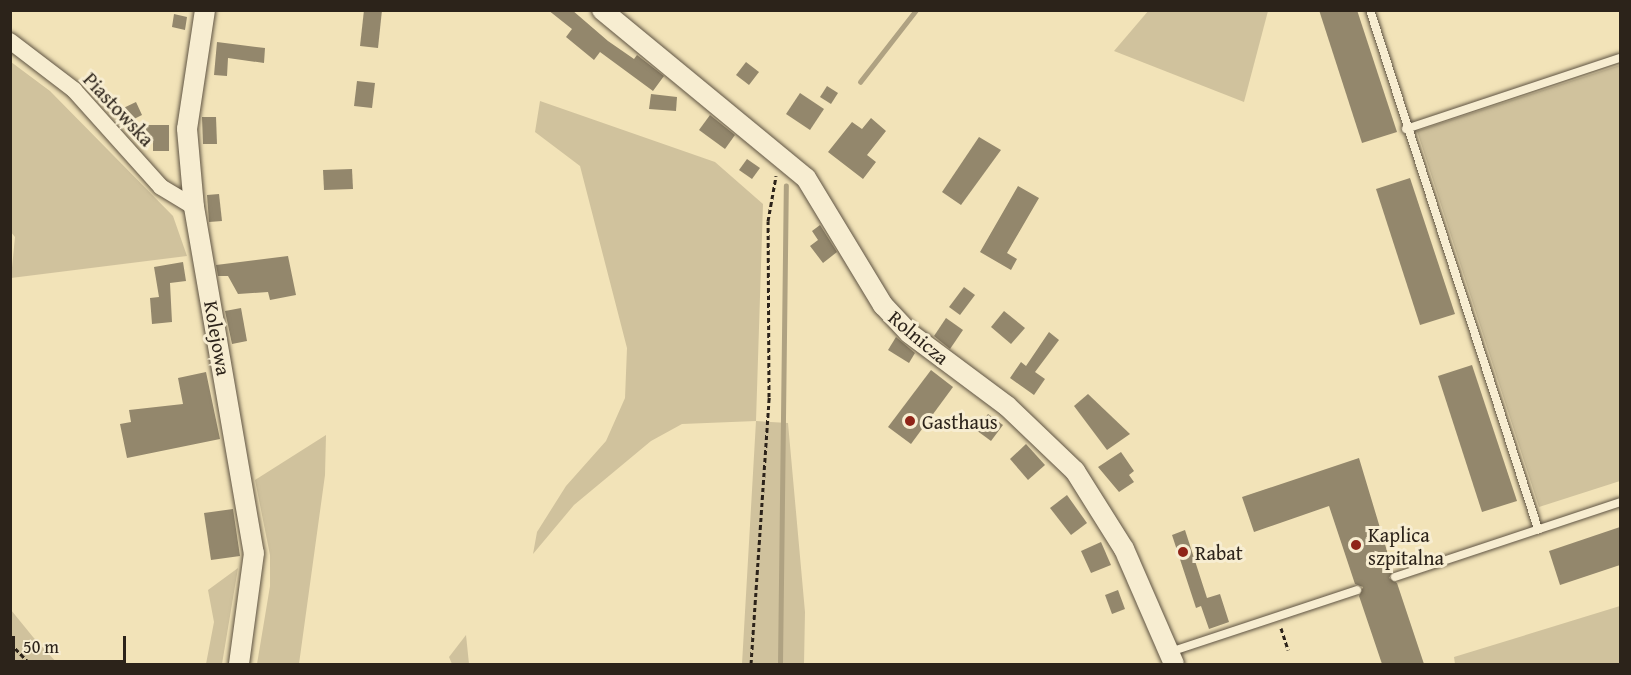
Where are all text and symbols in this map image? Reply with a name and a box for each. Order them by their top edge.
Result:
street label: Piastowska [79,67,159,151]
street label: Kolejowa [200,299,236,377]
street label: Rolnicza [884,305,954,369]
place label: Gasthaus [922,409,998,433]
marker: Gasthaus [903,414,917,428]
place label: Kaplica szpitalna [1368,522,1444,569]
marker: Kaplica szpitalna [1349,538,1363,552]
place label: Rabat [1195,540,1243,564]
marker: Rabat [1176,545,1190,559]
scale bar [15,624,129,662]
text: 50 m [23,633,59,660]

